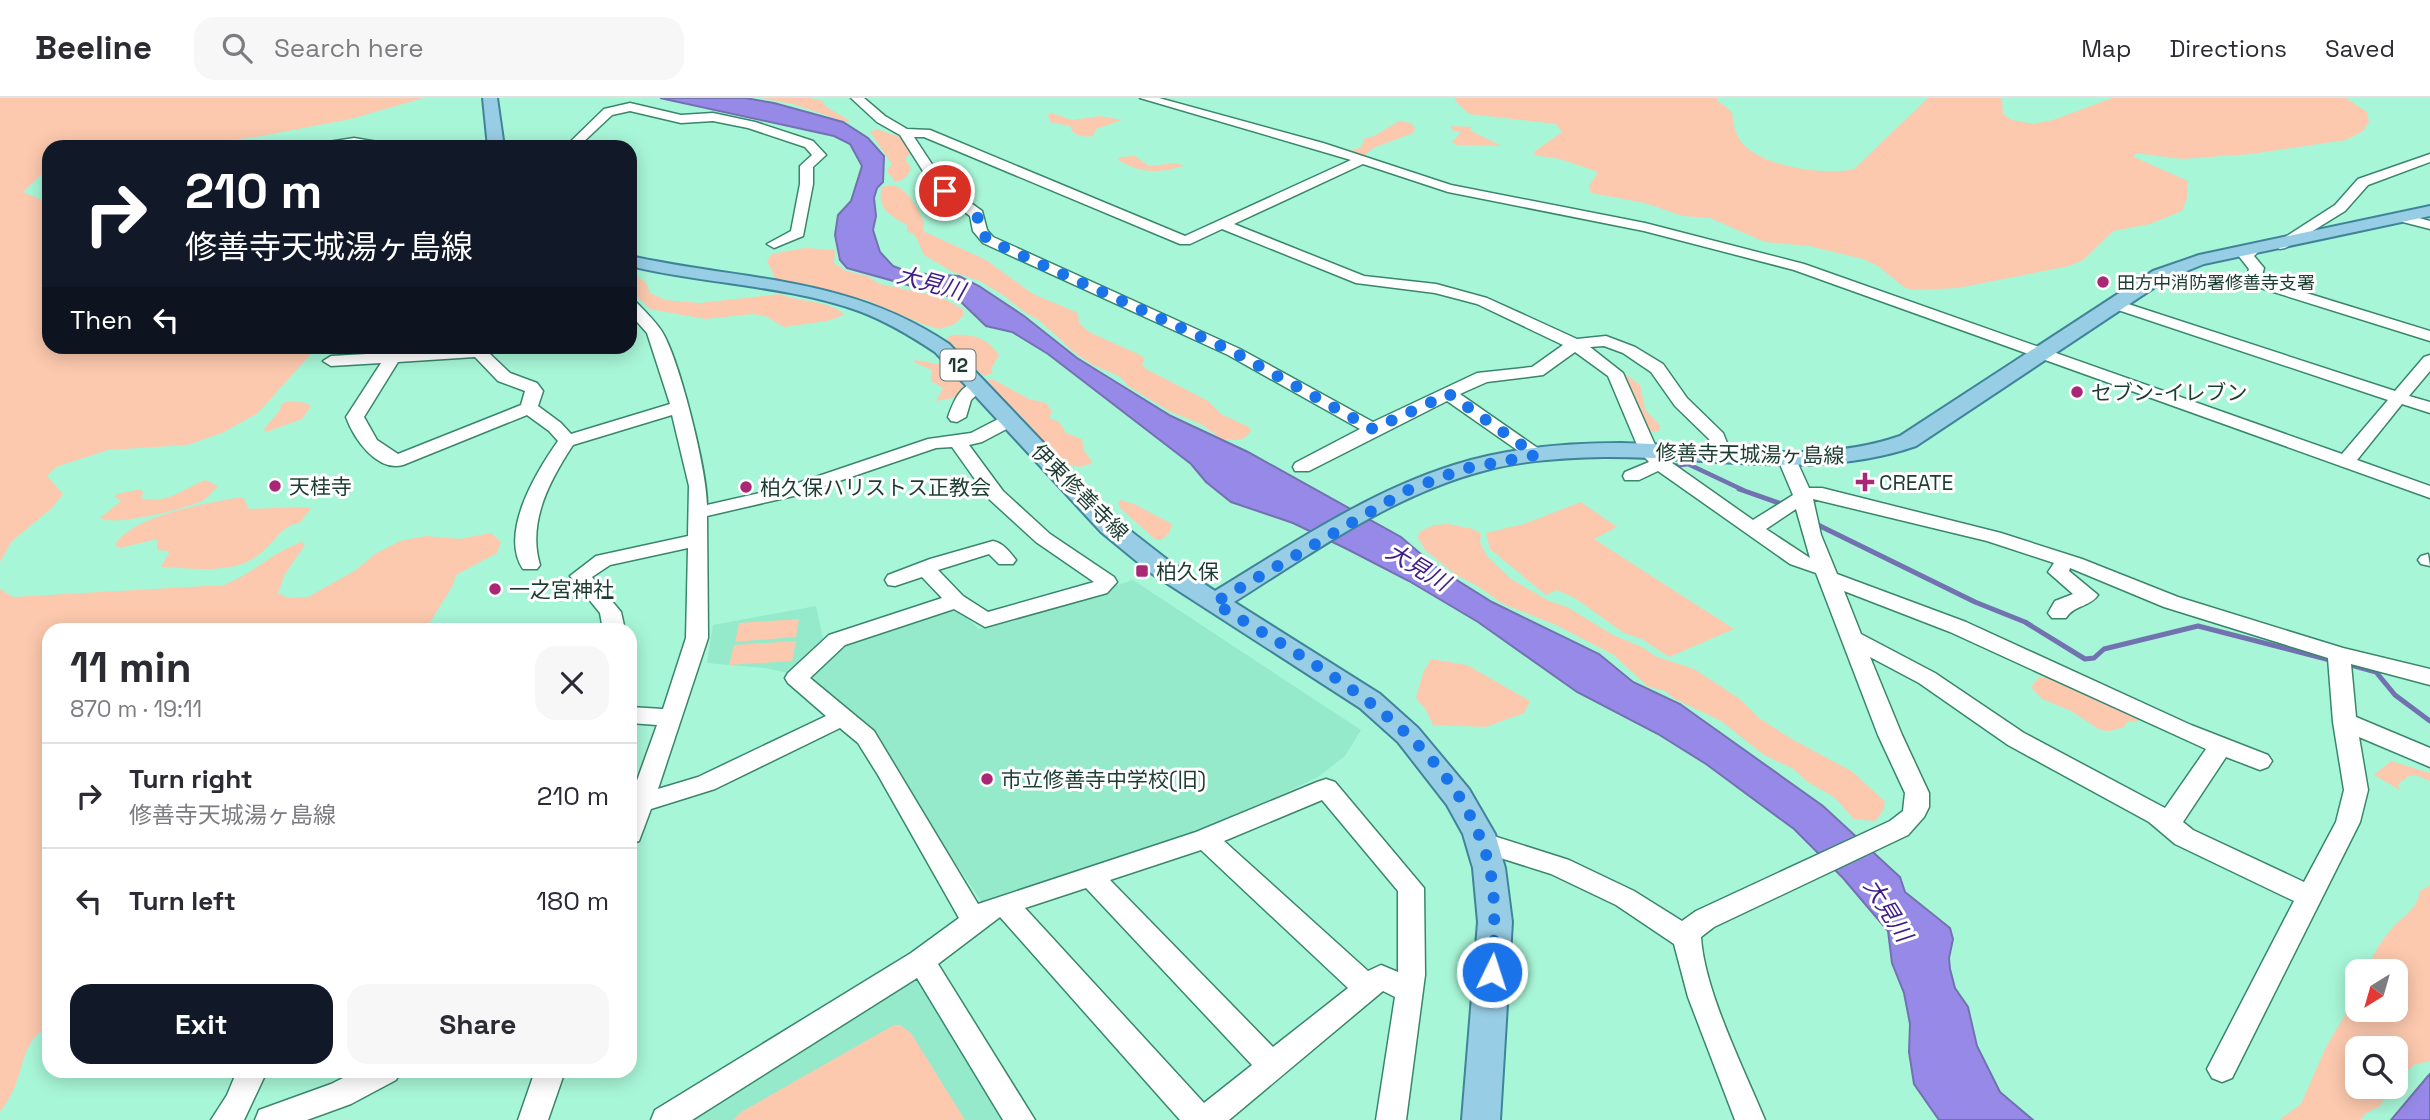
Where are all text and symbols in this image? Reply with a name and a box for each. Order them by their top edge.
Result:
search box [194,17,684,80]
text: Beeline [35,27,152,69]
icon: search [218,29,256,67]
text: Search here [274,31,424,65]
text: Map [2081,33,2131,64]
text: Directions [2169,33,2287,64]
text: Saved [2325,33,2395,64]
text: 210 m [185,160,322,222]
pin [915,161,975,221]
icon: right [70,168,161,259]
icon: arrive [926,172,964,210]
text: 修善寺天城湯ヶ島線 [185,227,473,267]
water label: 大見川 [894,260,971,307]
place label: 田方中消防署修善寺支署 [2117,271,2315,294]
marker: 田方中消防署修善寺支署 [2095,274,2111,290]
icon: left [147,301,185,339]
text: Then [70,303,133,337]
road number: 12 [940,350,976,380]
place label: セブン-イレブン [2091,379,2248,406]
marker: セブン-イレブン [2069,384,2085,400]
street label: 伊東修善寺線 [1026,438,1134,546]
street label: 修善寺天城湯ヶ島線 [1655,439,1845,469]
place label: CREATE [1879,469,1953,496]
place label: 天桂寺 [289,473,352,500]
place label: 柏久保ハリストス正教会 [760,474,991,501]
marker: CREATE [1857,474,1873,490]
marker: 天桂寺 [267,478,283,494]
marker: 柏久保ハリストス正教会 [738,479,754,495]
water label: 大見川 [1381,536,1458,599]
place label: 柏久保 [1156,558,1219,585]
marker: 柏久保 [1134,563,1150,579]
place label: 一之宮神社 [509,576,614,603]
marker: 一之宮神社 [487,581,503,597]
text: 11 min [70,641,192,694]
button: close [535,646,609,720]
text: 870 m · 19:11 [70,694,202,724]
text: Turn right [129,762,253,796]
place label: 市立修善寺中学校(旧) [1001,766,1206,793]
marker: 市立修善寺中学校(旧) [979,771,995,787]
icon: right [70,777,108,815]
text: 210 m [537,779,609,813]
text: 修善寺天城湯ヶ島線 [129,800,336,830]
water label: 大見川 [1857,873,1921,950]
icon: left [70,882,108,920]
text: Turn left [129,884,236,918]
text: 180 m [536,884,609,918]
position arrow [1455,935,1529,1009]
north arrow [2345,959,2408,1022]
map controls [2345,959,2408,1099]
button: Exit [70,984,333,1064]
button: Share [347,984,609,1064]
button: search [2345,1036,2408,1099]

